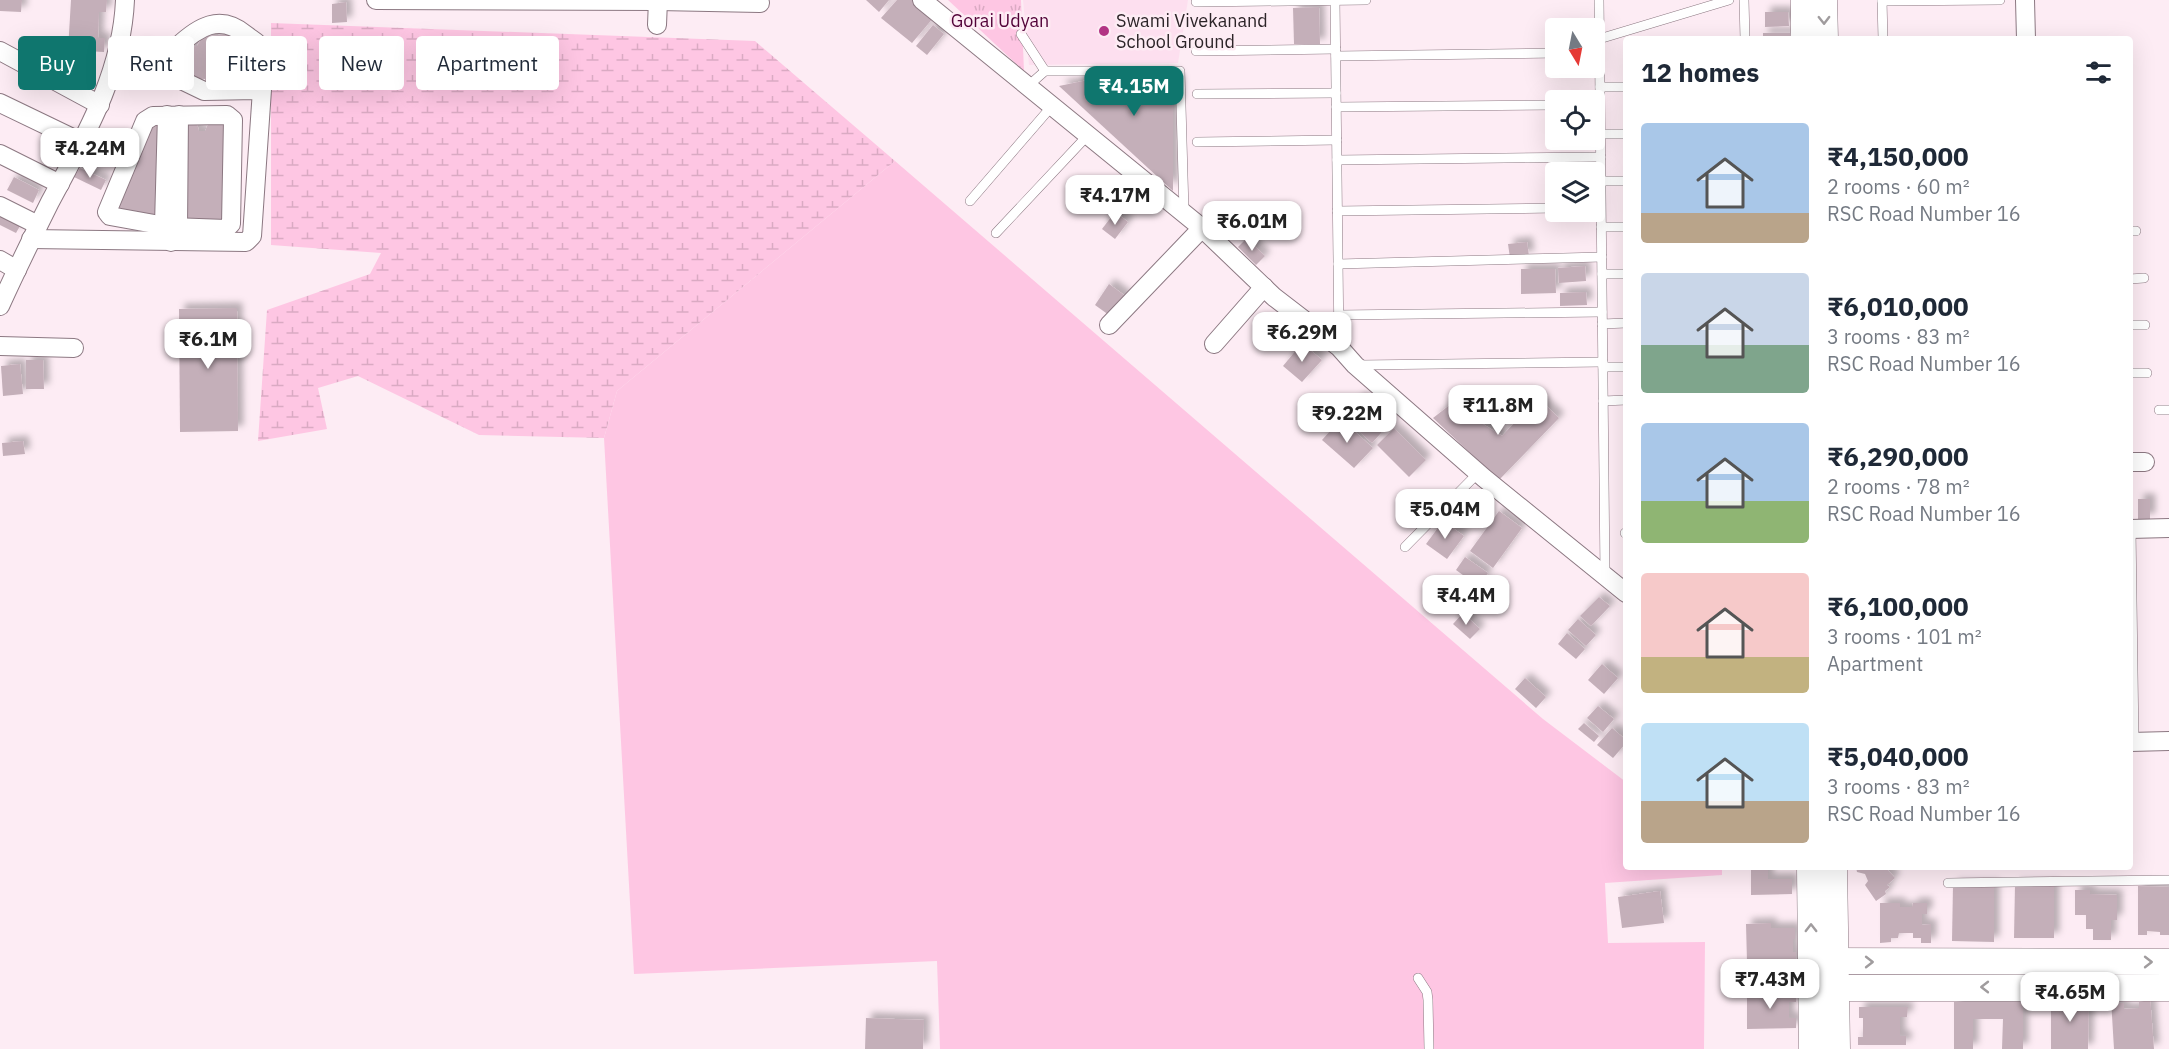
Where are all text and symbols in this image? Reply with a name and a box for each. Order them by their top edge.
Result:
park label: Gorai Udyan [951,9,1049,32]
place label: Swami Vivekanand School Ground [1116,9,1268,53]
one-way arrow [1818,15,1830,24]
north arrow [1545,18,1605,78]
map controls [1545,18,1605,222]
marker: Swami Vivekanand School Ground [1097,24,1111,38]
chip: Buy [18,36,96,90]
chip: Rent [108,36,194,90]
chip: Filters [206,36,307,90]
chip: New [319,36,404,90]
chip: Apartment [416,36,559,90]
text: 12 homes [1641,55,1759,89]
icon: filters [2082,56,2115,89]
pin: ₹4.15M [1085,66,1183,117]
text: ₹4.15M [1098,72,1170,99]
button: locate [1545,90,1605,150]
pin: ₹4.24M [41,128,139,179]
text: ₹4.24M [54,134,126,161]
text: ₹4,150,000 [1827,139,1969,173]
icon: home [1689,147,1761,219]
button: layers [1545,162,1605,222]
text: 2 rooms · 60 m² [1827,173,1970,200]
pin: ₹4.17M [1066,175,1164,226]
text: ₹4.17M [1079,181,1151,208]
text: RSC Road Number 16 [1827,200,2021,227]
pin: ₹6.01M [1203,201,1301,252]
text: ₹6.01M [1216,207,1288,234]
text: ₹6,010,000 [1827,289,1969,323]
icon: home [1689,297,1761,369]
pin: ₹6.29M [1253,312,1351,363]
text: ₹6.29M [1266,318,1338,345]
pin: ₹6.1M [166,319,250,370]
text: 3 rooms · 83 m² [1827,323,1970,350]
text: ₹6.1M [178,325,238,352]
text: RSC Road Number 16 [1827,350,2021,377]
pin: ₹11.8M [1449,385,1547,436]
text: ₹11.8M [1462,391,1534,418]
pin: ₹9.22M [1298,393,1396,444]
text: ₹9.22M [1311,399,1383,426]
text: ₹6,290,000 [1827,439,1969,473]
icon: home [1689,447,1761,519]
text: 2 rooms · 78 m² [1827,473,1970,500]
pin: ₹5.04M [1396,489,1494,540]
text: ₹5.04M [1409,495,1481,522]
text: RSC Road Number 16 [1827,500,2021,527]
pin: ₹4.4M [1424,575,1508,626]
text: ₹4.4M [1436,581,1496,608]
text: ₹6,100,000 [1827,589,1969,623]
icon: home [1689,597,1761,669]
text: 3 rooms · 101 m² [1827,623,1982,650]
text: Apartment [1827,650,1923,677]
text: ₹5,040,000 [1827,739,1969,773]
icon: home [1689,747,1761,819]
text: 3 rooms · 83 m² [1827,773,1970,800]
text: RSC Road Number 16 [1827,800,2021,827]
one-way arrow [1805,923,1817,932]
one-way arrow [1865,956,1874,968]
one-way arrow [2144,956,2153,968]
pin: ₹7.43M [1721,959,1819,1010]
text: ₹7.43M [1734,965,1806,992]
pin: ₹4.65M [2021,972,2119,1023]
text: ₹4.65M [2034,978,2106,1005]
one-way arrow [1980,981,1989,994]

